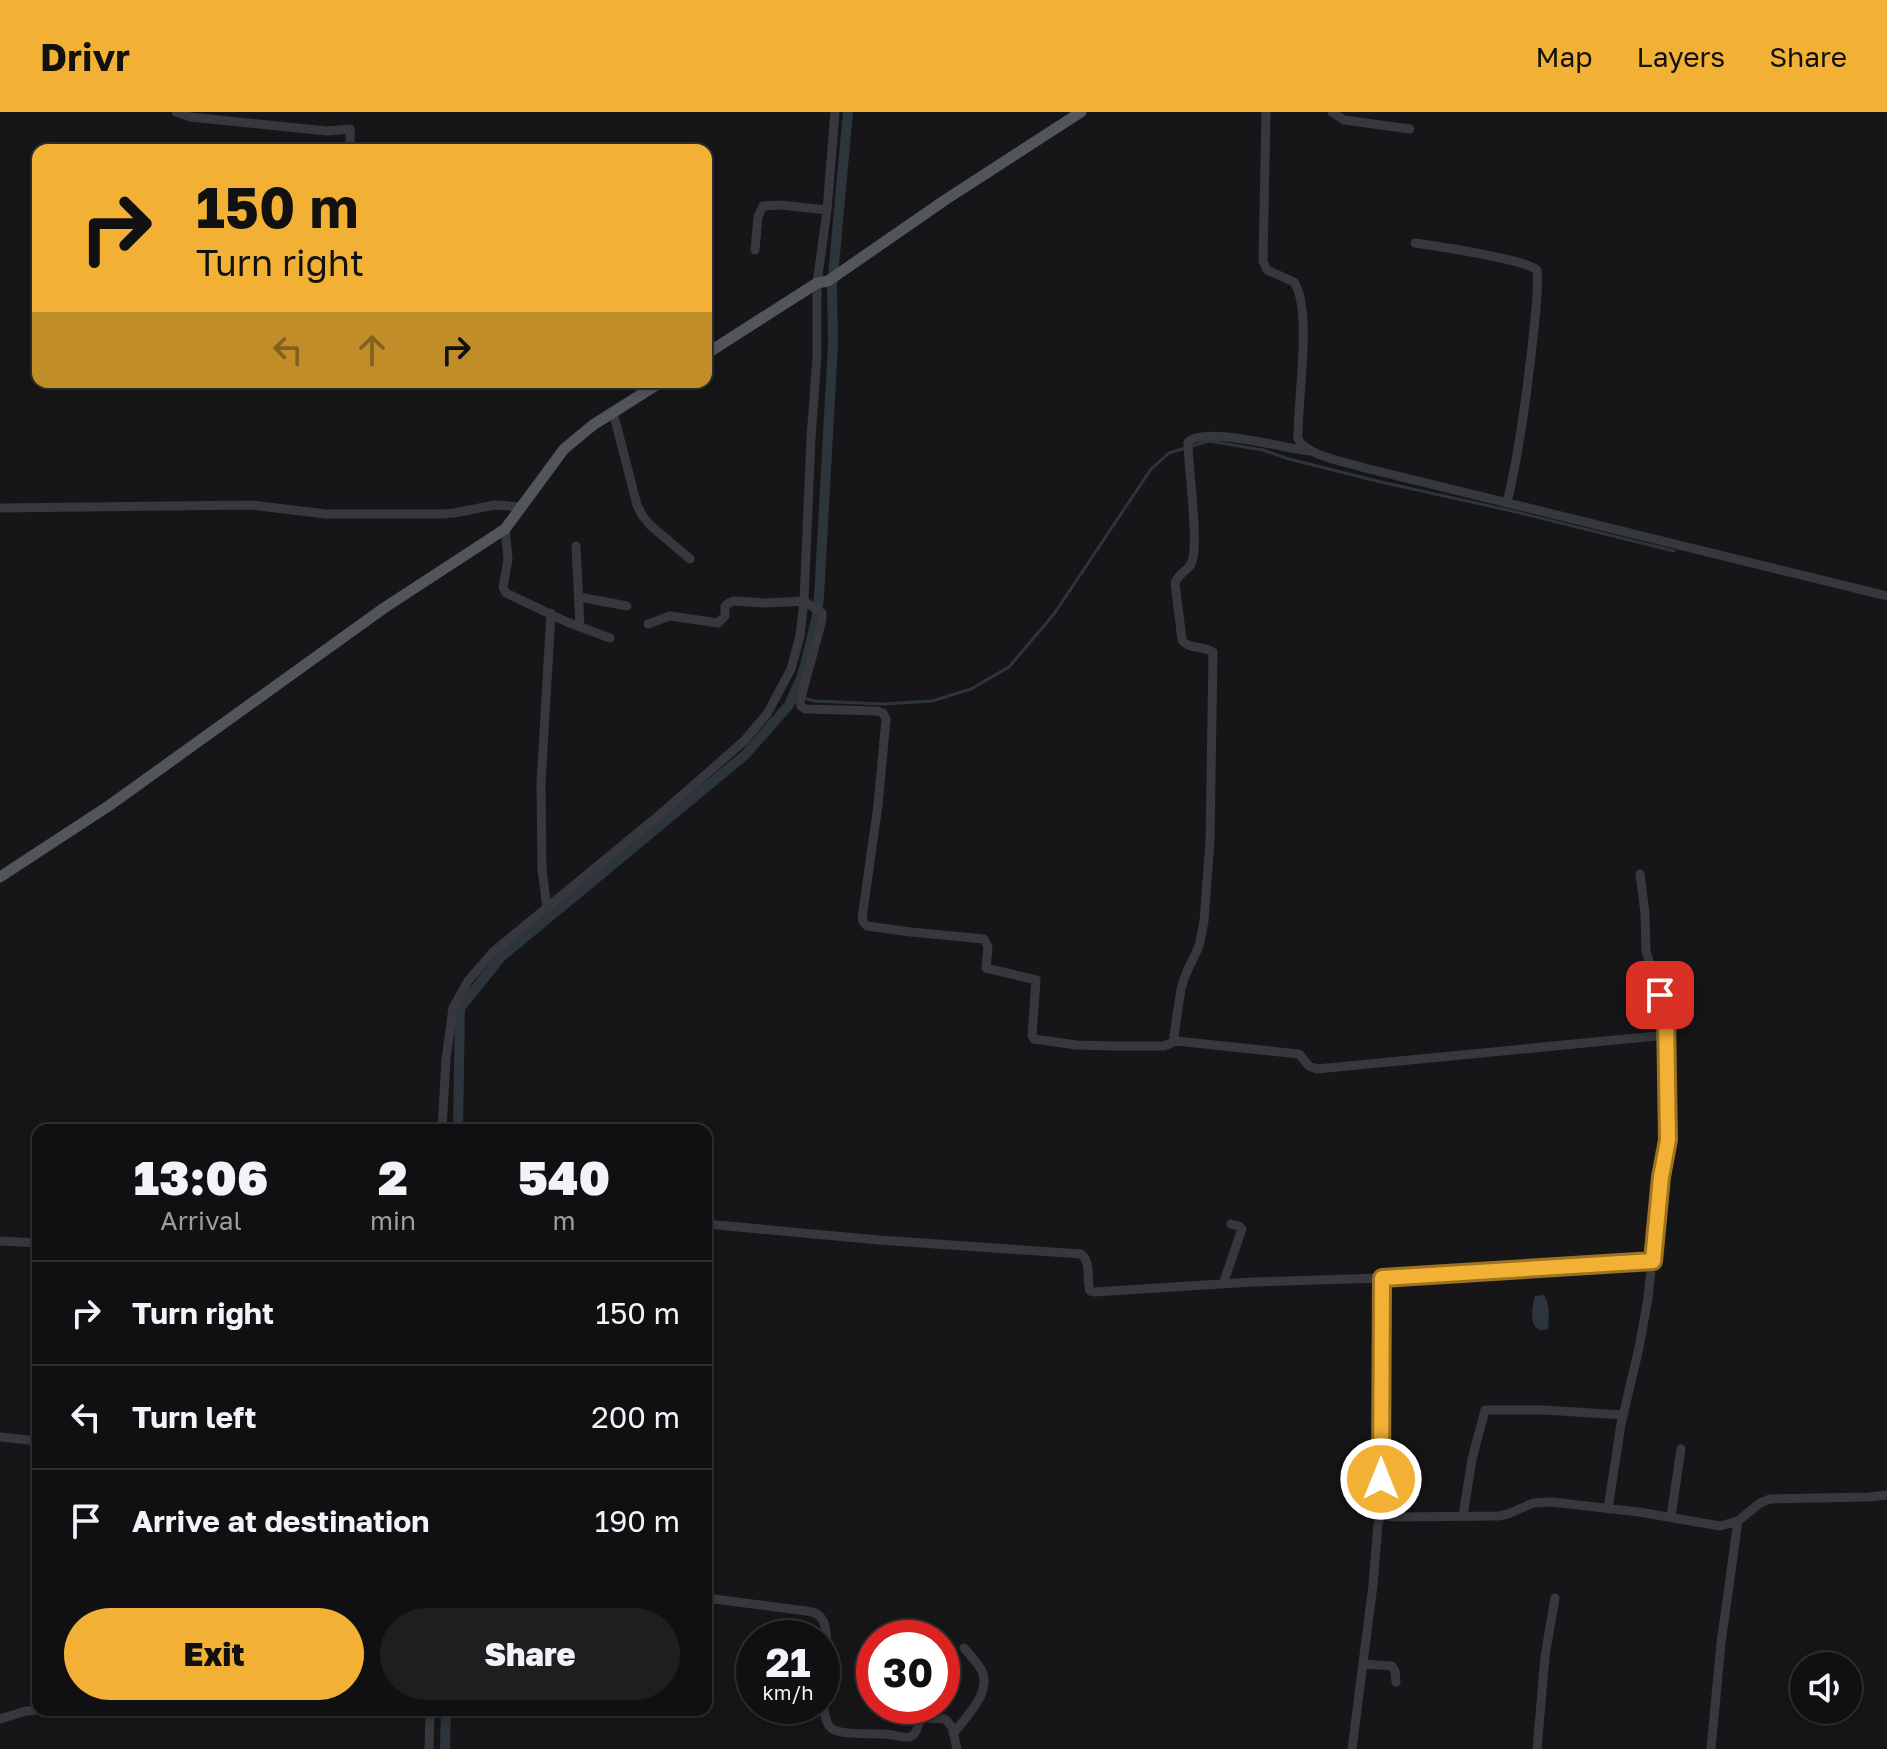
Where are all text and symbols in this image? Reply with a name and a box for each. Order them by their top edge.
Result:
text: Drivr [40,34,130,79]
text: Map [1535,40,1593,73]
text: Layers [1637,40,1725,73]
text: Share [1769,40,1847,73]
text: 150 m [196,173,358,240]
icon: right [64,176,168,280]
text: Turn right [196,241,364,284]
icon: left [266,328,310,372]
icon: ahead [350,328,394,372]
icon: right [434,328,478,372]
pin [1626,961,1694,1029]
icon: arrive [1638,973,1682,1017]
text: 13:06 [134,1148,268,1206]
text: 2 [378,1148,408,1206]
text: 540 [518,1148,610,1206]
text: Arrival [160,1205,242,1236]
text: min [370,1205,416,1236]
text: m [552,1205,575,1236]
icon: right [64,1291,108,1335]
text: Turn right [132,1295,274,1331]
text: 150 m [595,1295,680,1331]
icon: left [64,1395,108,1439]
text: Turn left [132,1399,257,1435]
text: 200 m [591,1399,680,1435]
position arrow [1339,1437,1423,1521]
icon: arrive [64,1499,108,1543]
text: Arrive at destination [132,1503,429,1539]
text: 190 m [595,1503,680,1539]
button: Exit [64,1608,364,1700]
button: Share [380,1608,680,1700]
speed limit sign: 30 [856,1620,960,1724]
text: 21 [766,1638,811,1686]
map controls [1790,1652,1862,1724]
button: sound [1790,1652,1862,1724]
text: km/h [763,1680,813,1704]

